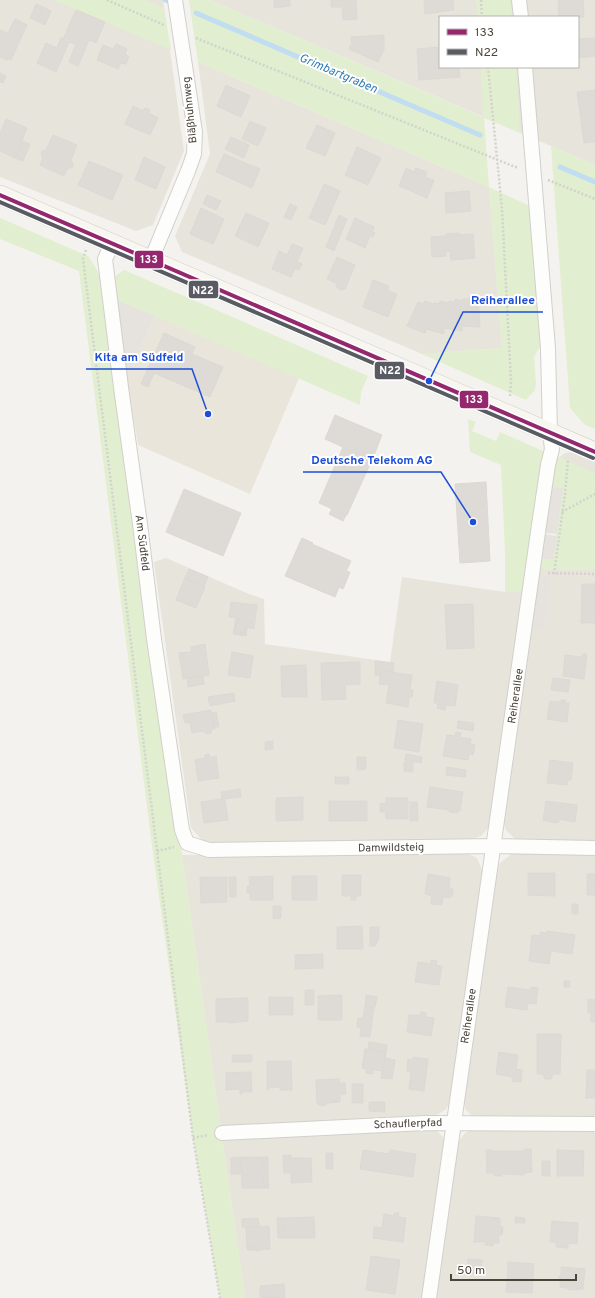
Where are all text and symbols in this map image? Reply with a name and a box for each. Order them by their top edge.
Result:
legend [439,16,579,68]
text: 133 [475,25,494,41]
text: N22 [475,45,498,61]
water label: Grimbartgraben [297,50,380,98]
street label: Bläßhuhnweg [180,76,200,144]
line badge: 133 [134,250,164,269]
text: 133 [140,253,158,267]
line badge: N22 [188,280,219,299]
text: N22 [192,284,214,298]
callout: Reiherallee [463,288,543,312]
text: Reiherallee [471,293,535,309]
callout: Kita am Südfeld [86,345,192,369]
text: Kita am Südfeld [94,350,184,366]
line badge: N22 [374,361,405,380]
text: N22 [379,364,401,378]
line badge: 133 [459,390,489,409]
text: 133 [465,393,483,407]
callout: Deutsche Telekom AG [303,448,441,472]
text: Deutsche Telekom AG [311,453,433,469]
street label: Am Südfeld [132,514,152,572]
street label: Reiherallee [505,667,527,725]
street label: Damwildsteig [358,840,424,856]
street label: Reiherallee [458,987,480,1045]
street label: Schauflerpfad [373,1116,443,1132]
scale bar [451,1256,576,1282]
text: 50 m [457,1263,485,1279]

